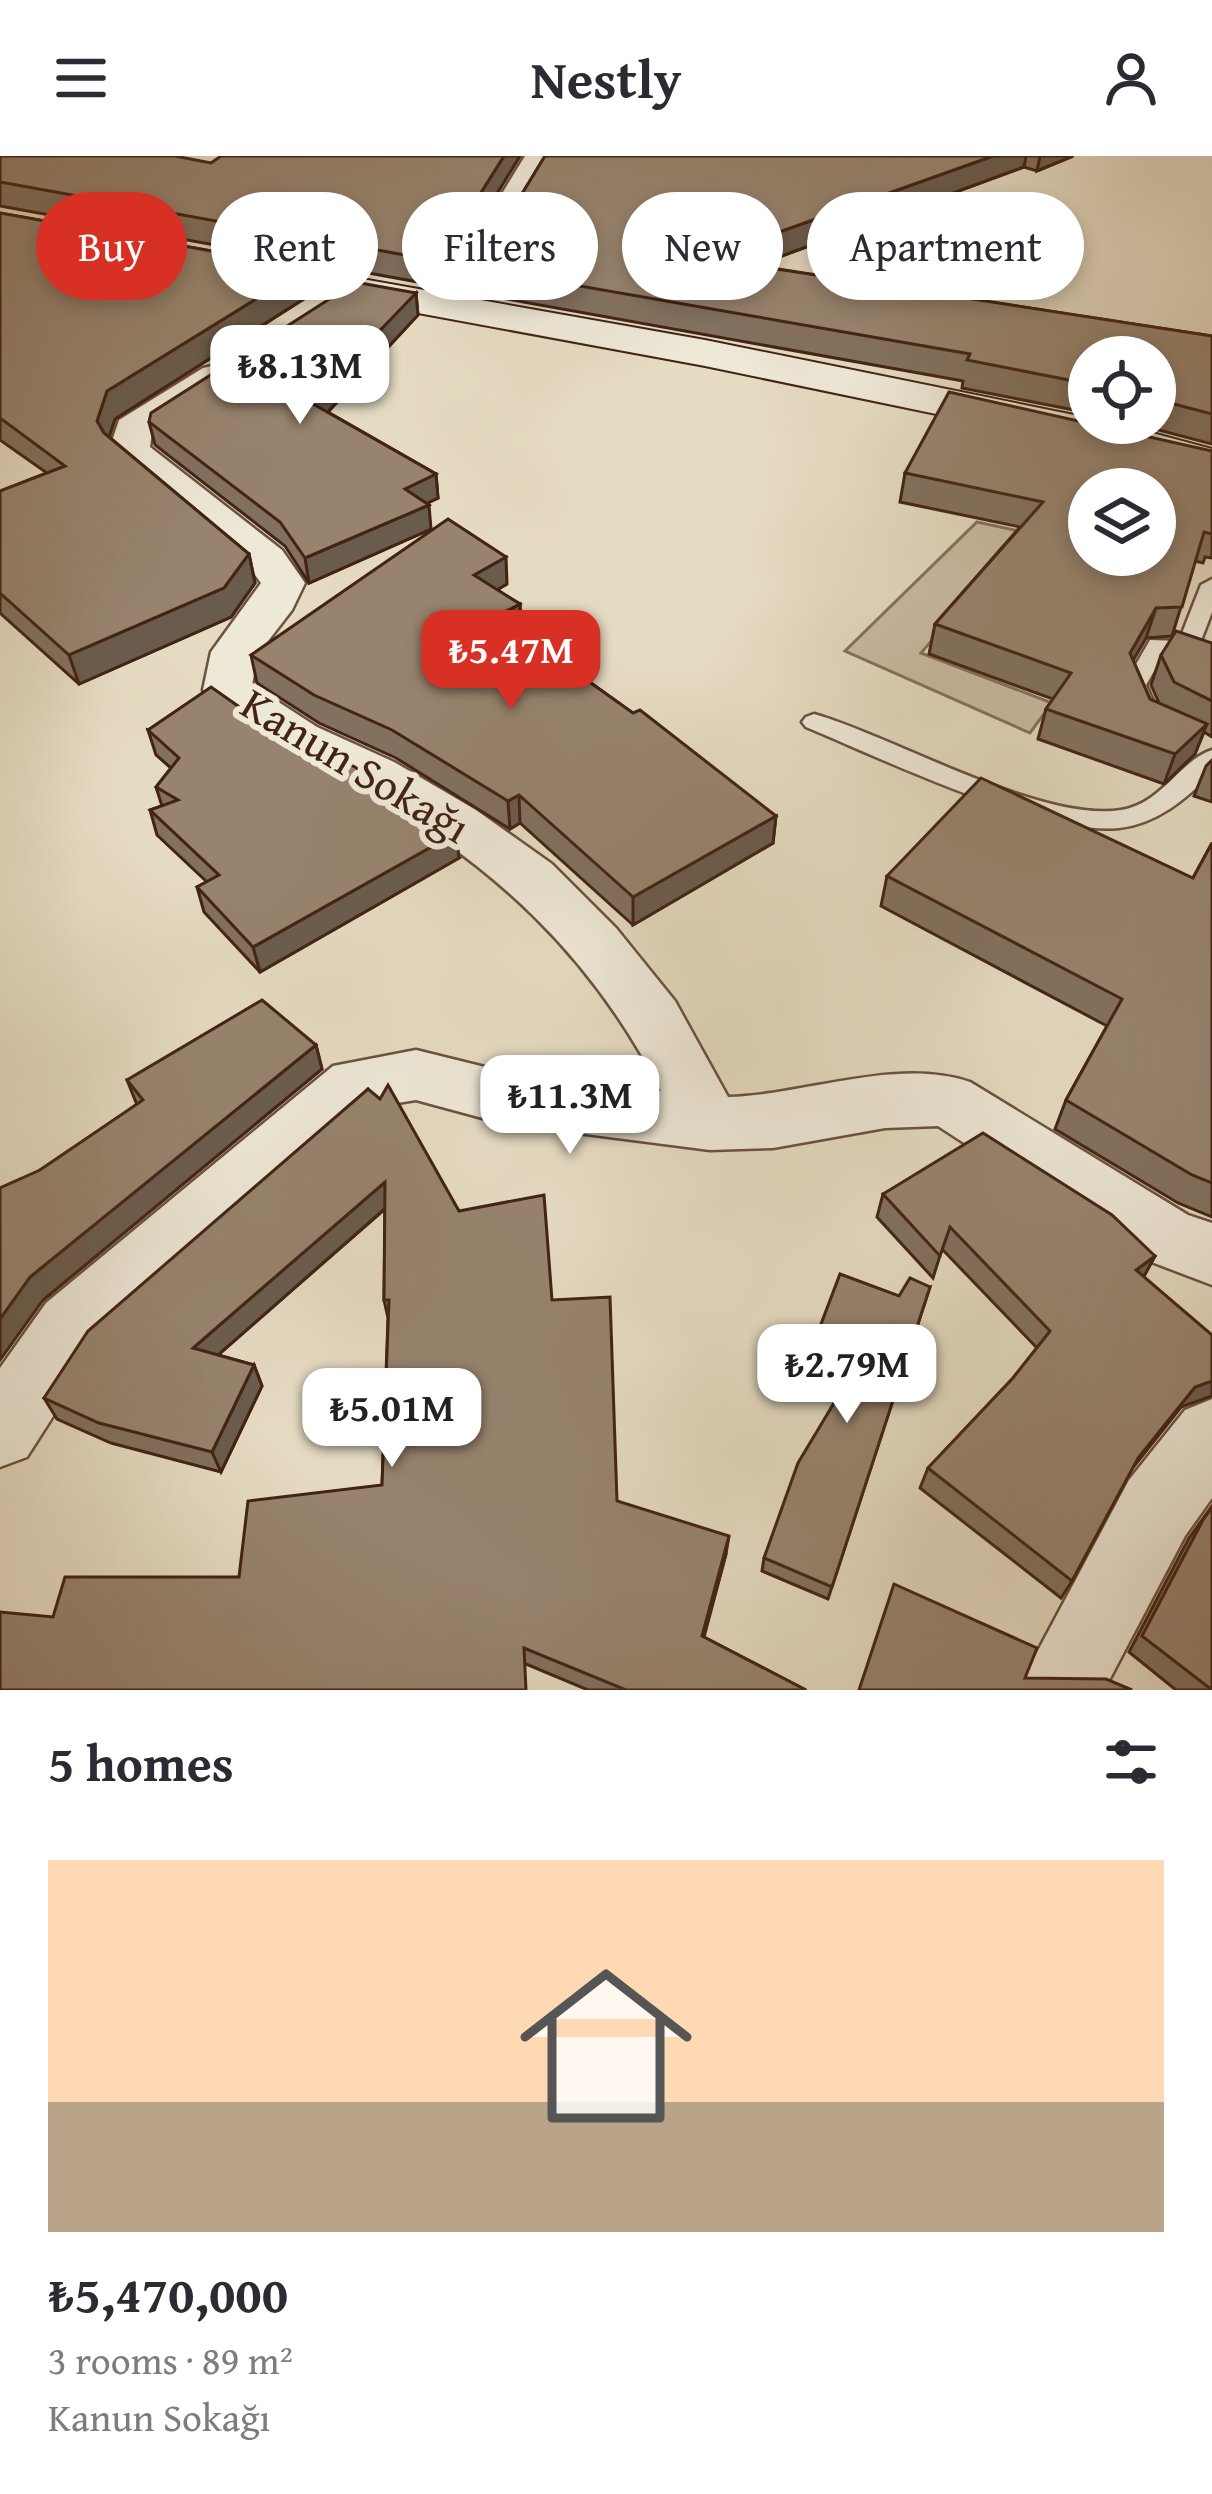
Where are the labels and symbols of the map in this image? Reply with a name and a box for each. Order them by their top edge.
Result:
pin: ₺8.13M [202,325,398,427]
pin: ₺5.47M [413,610,609,712]
street label: Kanun Sokağı [229,671,483,859]
pin: ₺11.3M [472,1055,668,1157]
pin: ₺2.79M [749,1324,945,1426]
pin: ₺5.01M [294,1368,490,1470]

